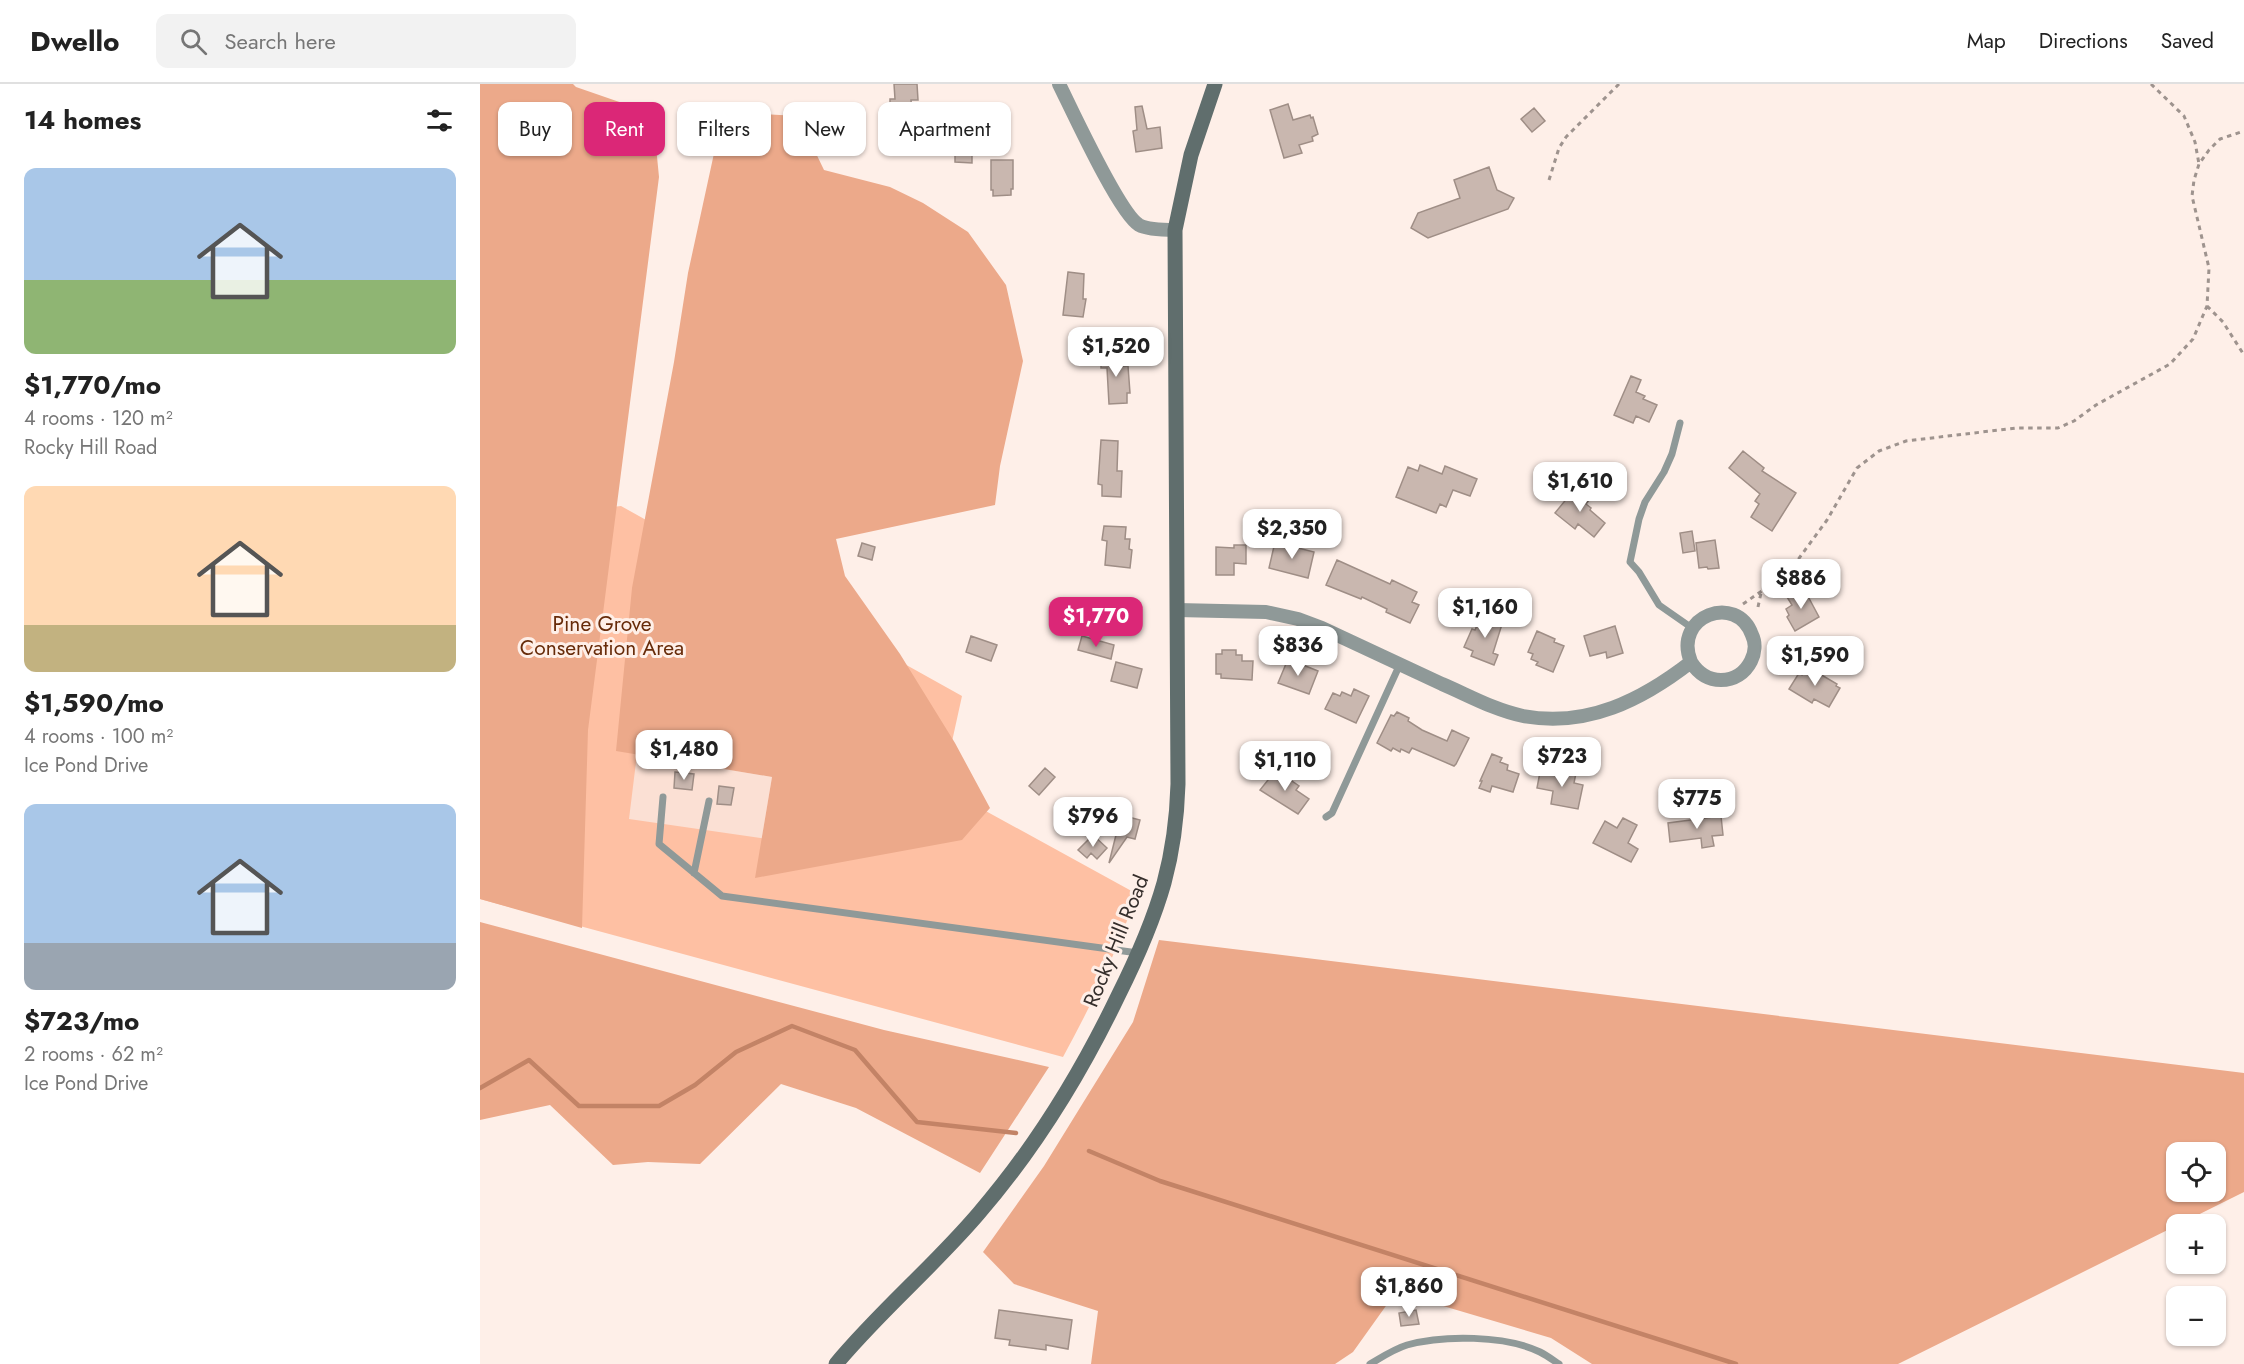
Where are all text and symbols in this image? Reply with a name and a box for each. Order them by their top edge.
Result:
search box [156,14,576,68]
text: Dwello [30,21,120,62]
icon: search [177,25,210,58]
text: Search here [225,25,336,57]
text: Map [1967,26,2006,56]
text: Directions [2039,26,2128,56]
text: Saved [2161,26,2214,56]
text: 14 homes [24,101,141,139]
chip: Buy [498,102,572,156]
chip: Rent [584,102,665,156]
chip: Filters [677,102,771,156]
chip: New [783,102,866,156]
chip: Apartment [878,102,1011,156]
icon: filters [423,104,456,137]
icon: home [186,207,294,315]
pin: $1,520 [1067,327,1165,378]
text: $1,520 [1082,332,1150,361]
text: $1,770/mo [24,366,161,404]
text: 4 rooms · 120 m² [24,404,173,433]
text: Rocky Hill Road [24,433,157,462]
pin: $1,610 [1531,462,1629,513]
text: $1,610 [1547,467,1613,496]
pin: $2,350 [1243,509,1341,560]
text: $2,350 [1257,514,1327,543]
icon: home [186,525,294,633]
pin: $886 [1765,559,1837,610]
text: $886 [1776,564,1826,593]
pin: $1,160 [1436,588,1534,639]
text: $1,160 [1452,593,1518,622]
pin: $1,770 [1047,597,1145,648]
text: $1,770 [1063,602,1129,631]
park label: Pine Grove Conservation Area [520,609,684,663]
pin: $836 [1262,626,1334,677]
text: $836 [1273,631,1323,660]
pin: $1,590 [1766,636,1864,687]
text: $1,590 [1781,641,1849,670]
text: $1,590/mo [24,684,164,722]
text: 4 rooms · 100 m² [24,722,173,751]
pin: $1,480 [635,730,733,781]
text: $1,480 [650,735,718,764]
pin: $723 [1526,737,1598,788]
pin: $1,110 [1236,741,1334,792]
text: $723 [1537,742,1587,771]
text: $1,110 [1254,746,1316,775]
text: Ice Pond Drive [24,751,148,780]
pin: $775 [1661,779,1733,830]
text: $775 [1672,784,1722,813]
pin: $796 [1057,797,1129,848]
text: $796 [1067,802,1119,831]
icon: home [186,843,294,951]
street label: Rocky Hill Road [1076,870,1156,1012]
text: $723/mo [24,1002,139,1040]
text: 2 rooms · 62 m² [24,1040,163,1069]
text: Ice Pond Drive [24,1069,148,1098]
map controls [2166,1142,2226,1346]
button: locate [2166,1142,2226,1202]
button: + [2166,1214,2226,1274]
pin: $1,860 [1360,1267,1458,1318]
text: $1,860 [1375,1272,1443,1301]
button: − [2166,1286,2226,1346]

